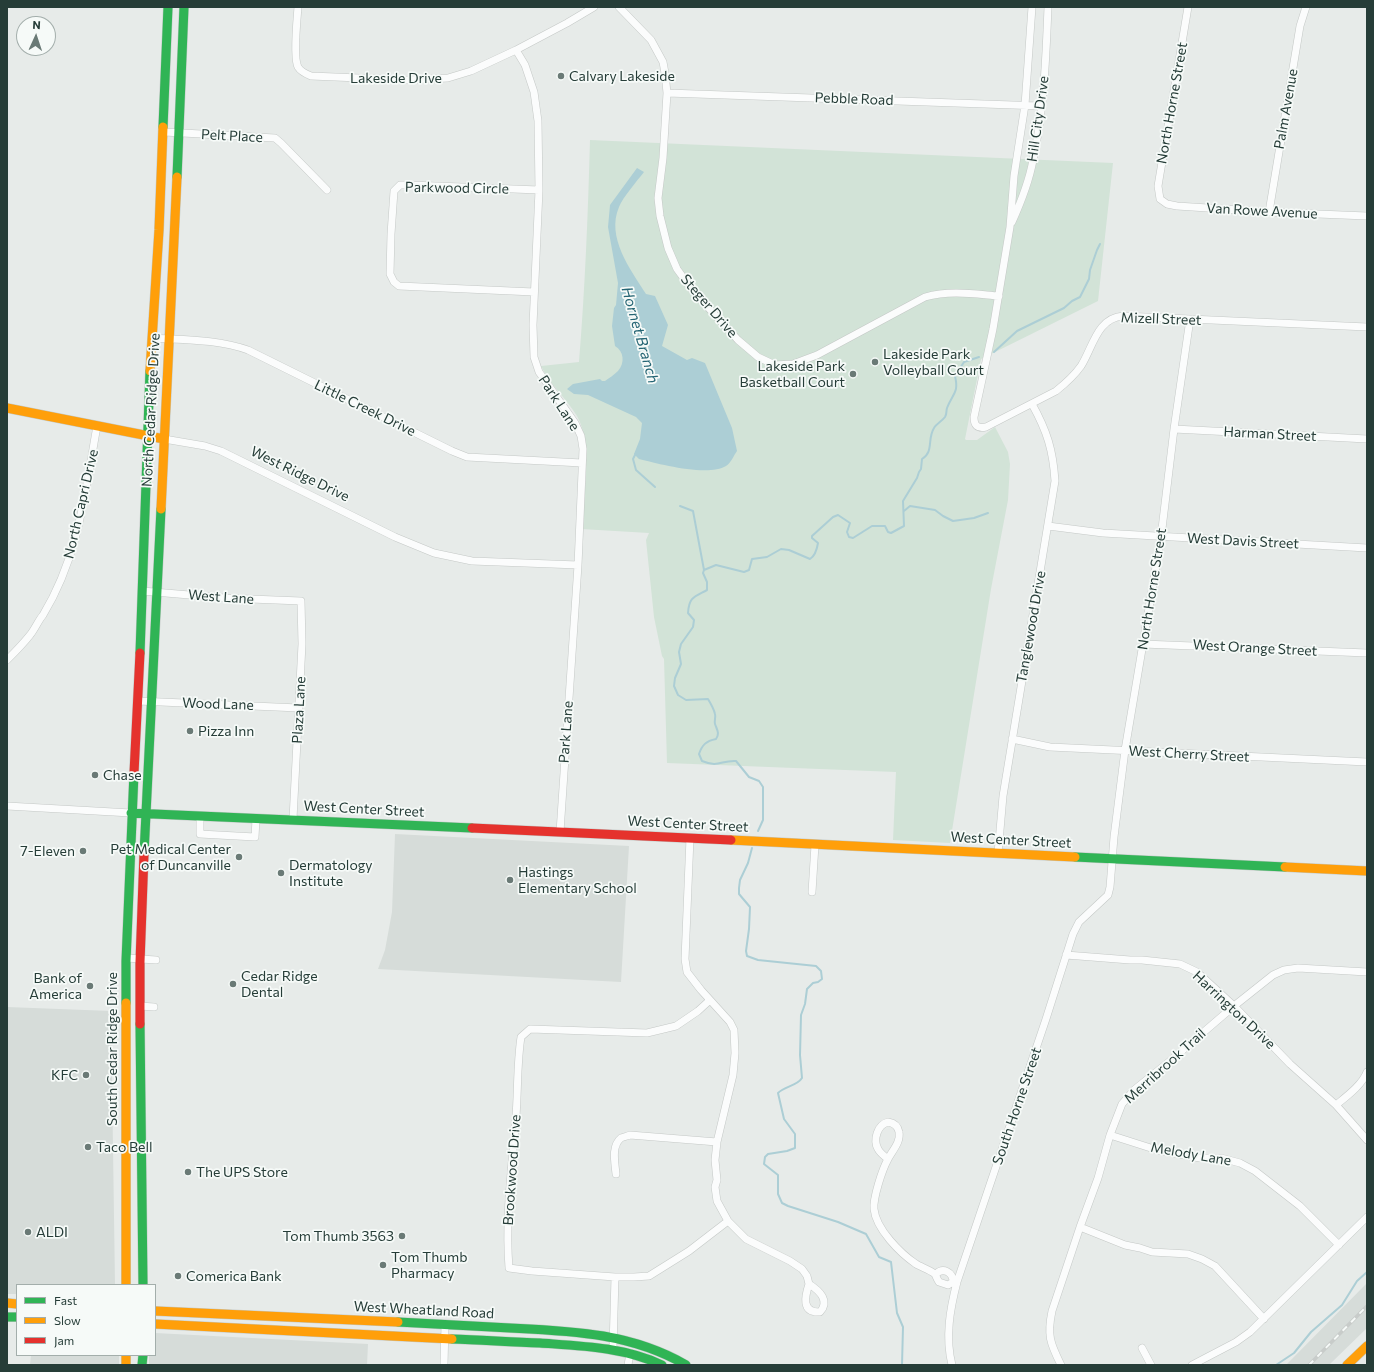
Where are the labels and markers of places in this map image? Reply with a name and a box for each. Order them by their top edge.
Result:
place label: Calvary Lakeside [569,68,675,84]
marker: Calvary Lakeside [556,71,566,81]
place label: Lakeside Park Volleyball Court [883,346,984,378]
marker: Lakeside Park Volleyball Court [870,357,880,367]
place label: Lakeside Park Basketball Court [739,358,845,390]
marker: Lakeside Park Basketball Court [848,369,858,379]
place label: Pizza Inn [198,723,254,739]
marker: Pizza Inn [185,726,195,736]
place label: Chase [103,767,142,783]
marker: Chase [90,770,100,780]
place label: Pet Medical Center of Duncanville [110,841,231,874]
place label: 7-Eleven [20,843,75,859]
marker: 7-Eleven [78,846,88,856]
marker: Pet Medical Center of Duncanville [234,852,244,862]
place label: Dermatology Institute [289,857,373,890]
place label: Hastings Elementary School [518,864,637,896]
marker: Dermatology Institute [276,868,286,878]
marker: Hastings Elementary School [505,875,515,885]
place label: Cedar Ridge Dental [241,968,318,1000]
place label: Bank of America [29,970,82,1002]
marker: Cedar Ridge Dental [228,979,238,989]
marker: Bank of America [85,981,95,991]
place label: KFC [51,1067,78,1083]
marker: KFC [81,1070,91,1080]
place label: Taco Bell [96,1139,153,1155]
marker: Taco Bell [83,1142,93,1152]
place label: The UPS Store [196,1164,288,1180]
marker: The UPS Store [183,1167,193,1177]
place label: ALDI [36,1224,68,1240]
marker: ALDI [23,1227,33,1237]
place label: Tom Thumb 3563 [282,1228,394,1244]
marker: Tom Thumb 3563 [397,1231,407,1241]
place label: Tom Thumb Pharmacy [391,1249,467,1282]
marker: Tom Thumb Pharmacy [378,1260,388,1270]
place label: Comerica Bank [186,1268,282,1284]
marker: Comerica Bank [173,1271,183,1281]

